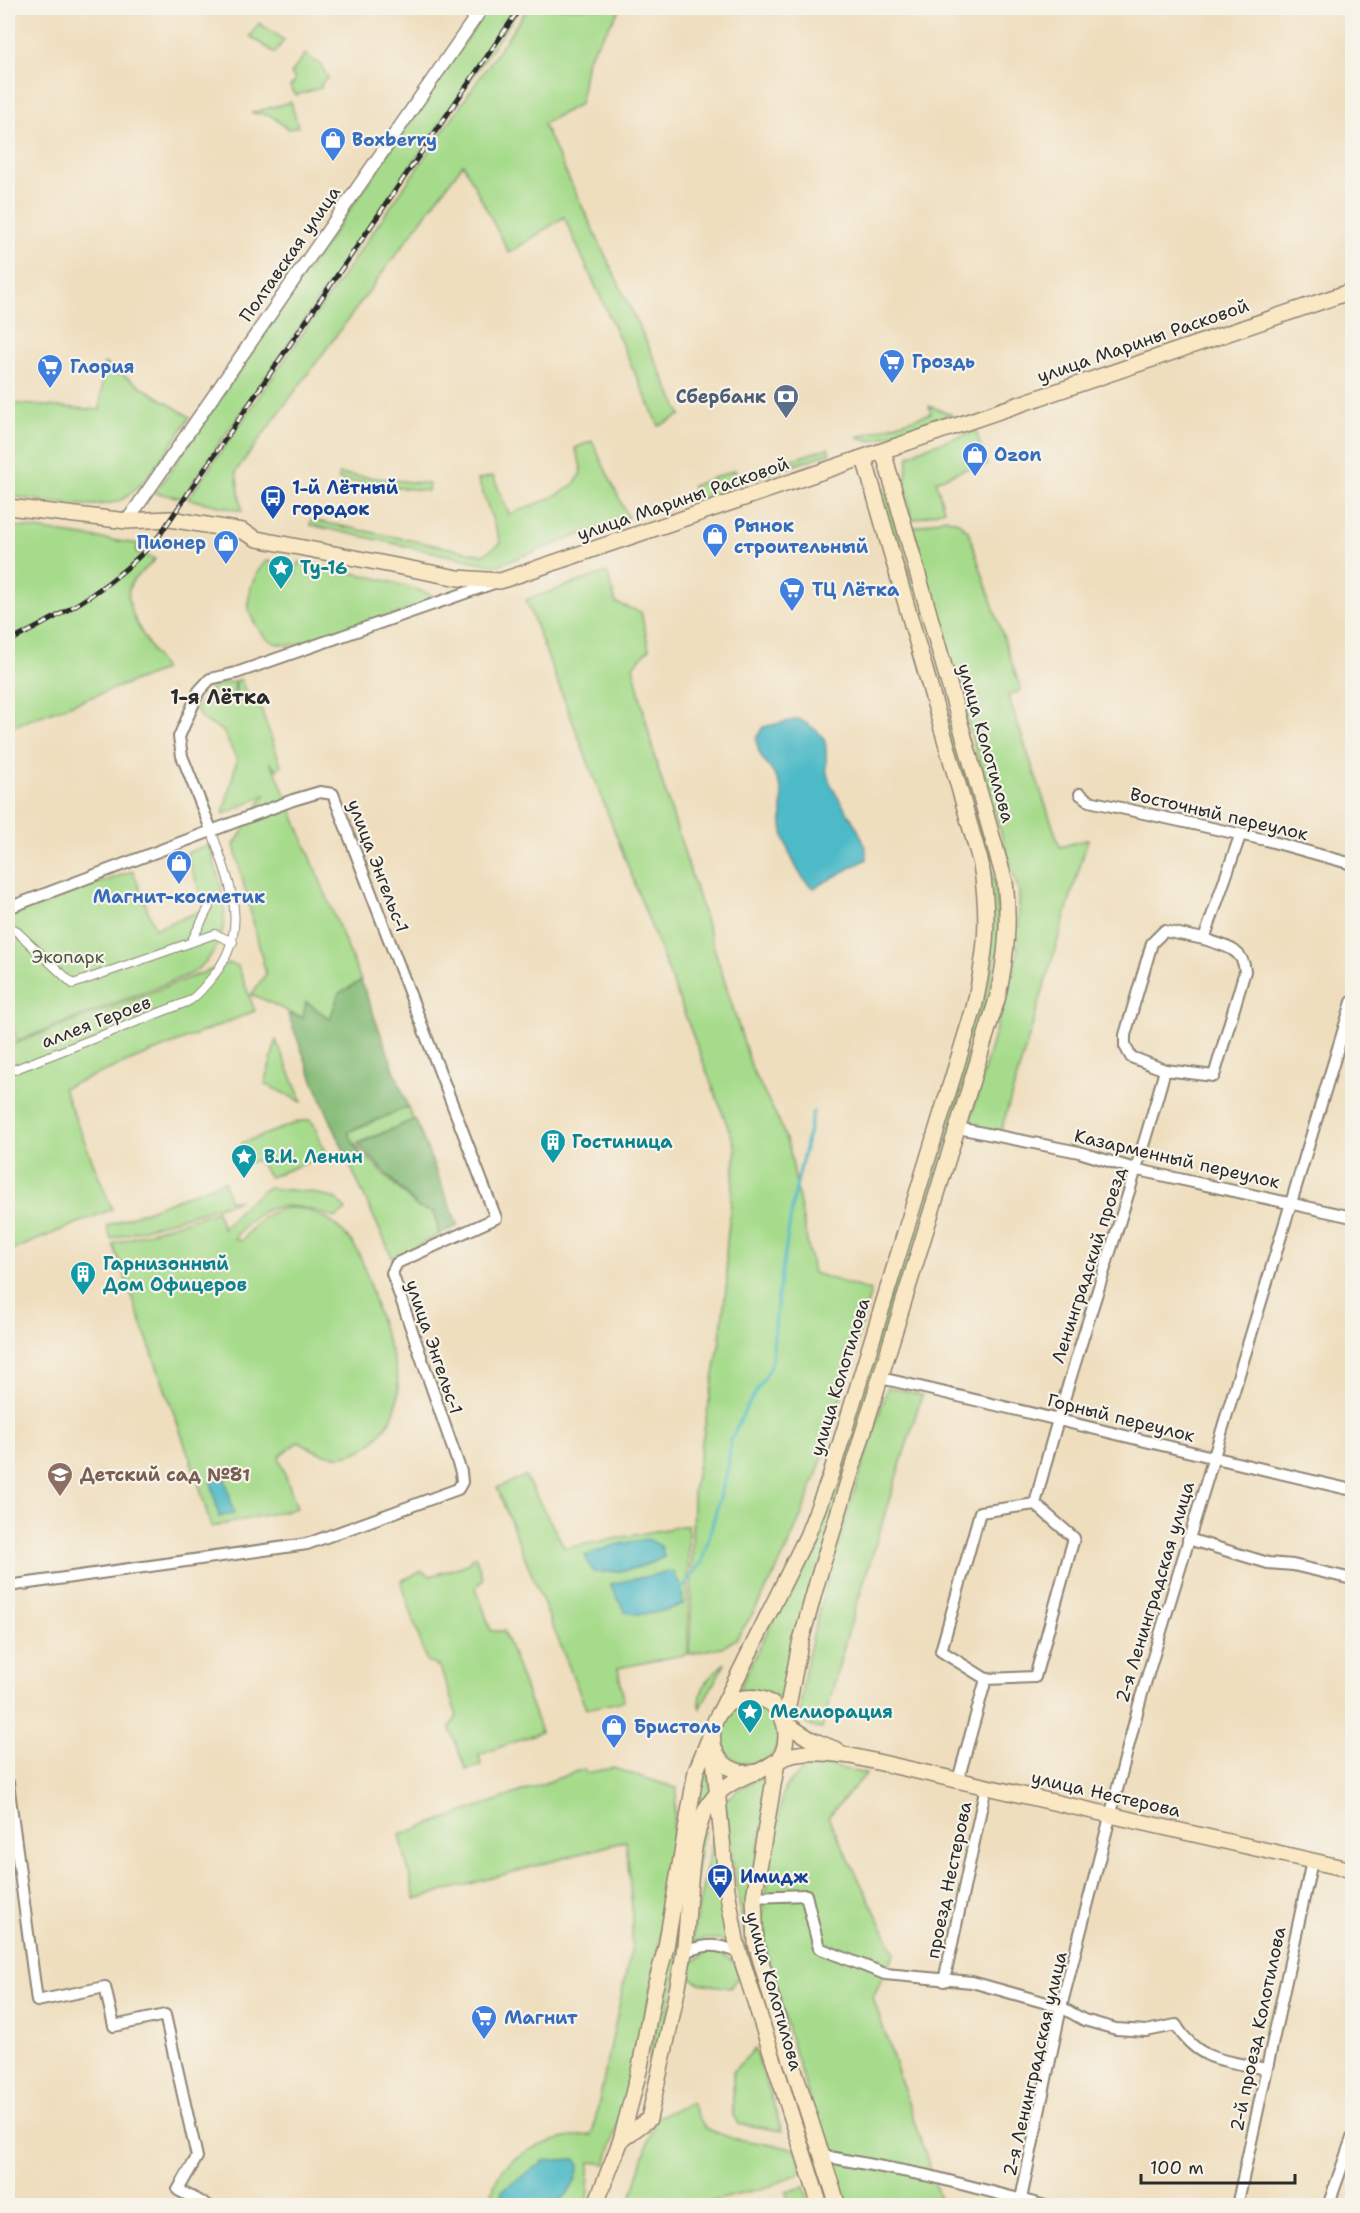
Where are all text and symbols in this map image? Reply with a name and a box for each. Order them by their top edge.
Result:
shop icon: Boxberry [318,125,348,163]
place label: Boxberry [352,128,437,152]
street label: Полтавская улица [234,181,346,327]
street label: улица Марины Расковой [1034,293,1252,389]
supermarket icon: Гроздь [877,347,907,385]
place label: Гроздь [912,350,975,374]
supermarket icon: Глория [35,352,65,390]
place label: Глория [70,355,134,379]
bank icon: Сбербанк [771,382,801,420]
place label: Сбербанк [676,385,766,409]
shop icon: Ozon [960,440,990,478]
place label: Ozon [994,443,1041,467]
street label: улица Марины Расковой [574,451,792,547]
place label: 1-й Лётный городок [292,476,399,521]
bus stop icon: 1-й Лётный городок [258,483,288,521]
place label: Рынок строительный [734,514,869,559]
shop icon: Рынок строительный [700,521,730,559]
shop icon: Пионер [211,528,241,566]
place label: Пионер [137,531,206,555]
place icon: Ту-16 [266,553,296,591]
place label: Ту-16 [300,556,348,580]
supermarket icon: ТЦ Лётка [777,575,807,613]
place label: ТЦ Лётка [812,578,900,602]
street label: улица Колотилова [952,661,1020,825]
district label: 1-я Лётка [170,684,270,710]
street label: Восточный переулок [1128,782,1311,846]
street label: улица Энгельс-1 [342,796,414,936]
shop icon: Магнит-косметик [164,848,194,886]
place label: Магнит-косметик [93,885,265,909]
park label: Экопарк [32,945,105,969]
street label: аллея Героев [38,990,154,1054]
street label: Казарменный переулок [1072,1124,1282,1194]
building icon: Гостиница [538,1127,568,1165]
place label: Гостиница [572,1130,673,1154]
place icon: В.И. Ленин [229,1142,259,1180]
place label: В.И. Ленин [264,1145,363,1169]
street label: Ленинградский проезд [1046,1163,1132,1366]
place label: Гарнизонный Дом Офицеров [103,1252,247,1297]
building icon: Гарнизонный Дом Офицеров [68,1259,98,1297]
street label: улица Энгельс-1 [400,1277,468,1417]
street label: улица Колотилова [804,1295,876,1459]
street label: Горный переулок [1045,1388,1198,1448]
school or university icon: Детский сад №81 [45,1460,75,1498]
place label: Детский сад №81 [80,1463,250,1487]
street label: 2-я Ленинградская улица [1110,1479,1200,1705]
place icon: Мелиорация [735,1697,765,1735]
place label: Мелиорация [770,1700,893,1724]
shop icon: Бристоль [599,1712,629,1750]
place label: Бристоль [634,1715,721,1739]
street label: улица Нестерова [1029,1765,1183,1823]
street label: проезд Нестерова [921,1799,977,1961]
bus stop icon: Имидж [705,1862,735,1900]
place label: Имидж [740,1865,809,1889]
street label: улица Колотилова [740,1909,808,2073]
street label: 2-й проезд Колотилова [1225,1925,1291,2133]
street label: 2-я Ленинградская улица [997,1949,1073,2179]
supermarket icon: Магнит [469,2003,499,2041]
place label: Магнит [504,2006,578,2030]
scale bar [1141,2147,1296,2185]
text: 100 m [1150,2156,1204,2180]

